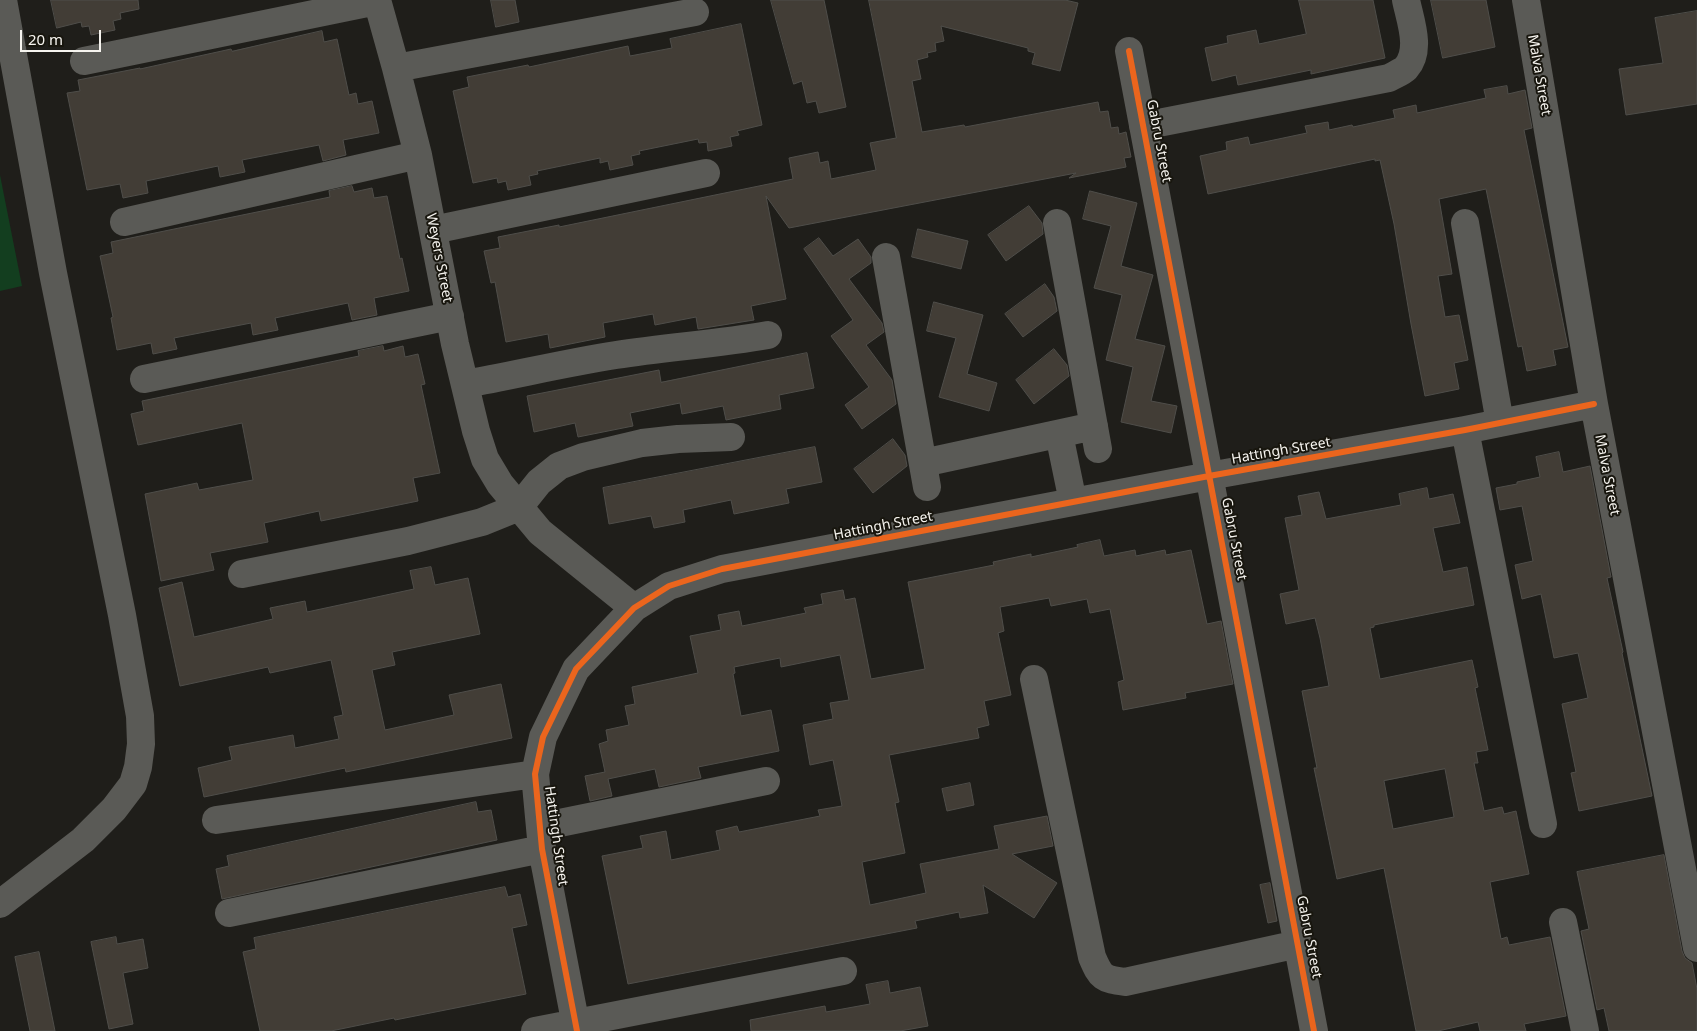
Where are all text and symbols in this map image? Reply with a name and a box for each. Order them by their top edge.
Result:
scale bar [22,20,104,52]
text: 20 m [28,29,63,49]
street label: Malva Street [1524,33,1554,117]
street label: Gabru Street [1143,98,1175,184]
street label: Weyers Street [422,212,456,304]
street label: Malva Street [1591,433,1623,517]
street label: Hattingh Street [1230,434,1332,468]
street label: Gabru Street [1218,496,1250,582]
street label: Hattingh Street [832,508,934,544]
street label: Hattingh Street [541,785,571,887]
street label: Gabru Street [1293,894,1325,980]

